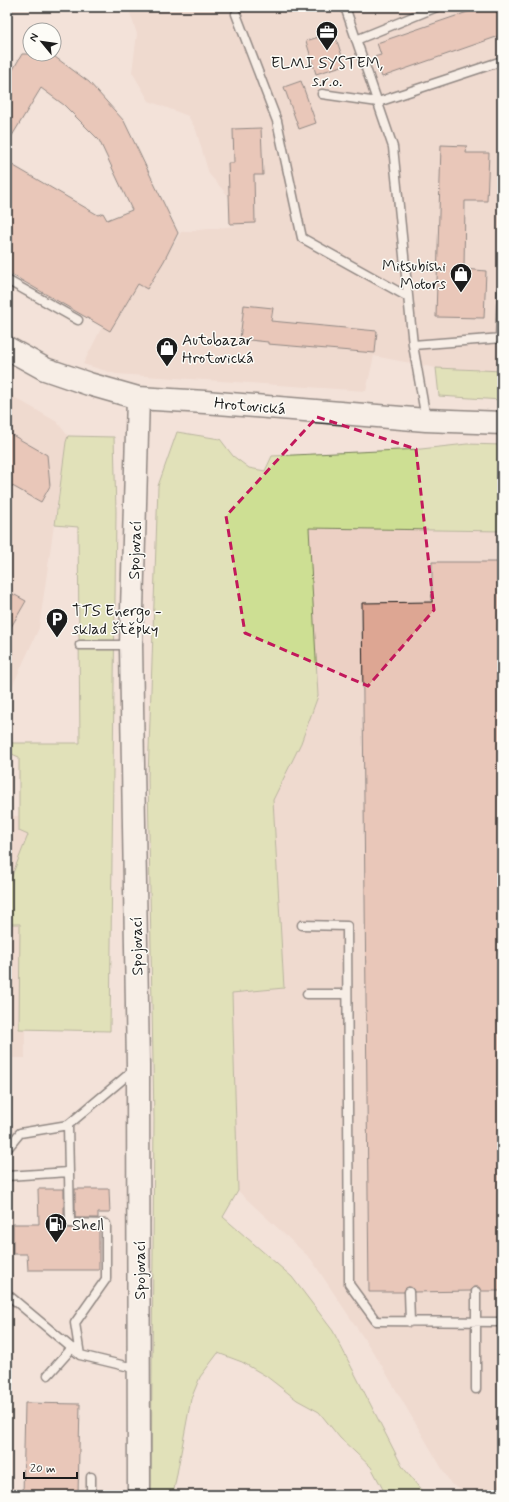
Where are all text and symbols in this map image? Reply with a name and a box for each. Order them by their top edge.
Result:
office icon: ELMI SYSTEM, s.r.o. [314,19,340,52]
north arrow [22,22,62,62]
text: N [26,31,42,44]
place label: ELMI SYSTEM, s.r.o. [271,53,383,92]
place label: Mitsubishi Motors [382,256,446,295]
shop icon: Mitsubishi Motors [448,261,474,294]
place label: Autobazar Hrotovická [182,330,254,369]
shop icon: Autobazar Hrotovická [154,335,180,368]
street label: Hrotovická [213,393,287,420]
street label: Spojovací [124,520,147,580]
place label: TTS Energo - sklad štěpky [72,601,162,640]
parking icon: TTS Energo - sklad štěpky [44,606,70,639]
street label: Spojovací [126,916,149,976]
fuel station icon: Shell [43,1211,69,1244]
place label: Shell [72,1215,104,1236]
street label: Spojovací [130,1240,151,1300]
scale bar [24,1454,77,1480]
text: 20 m [30,1461,56,1477]

